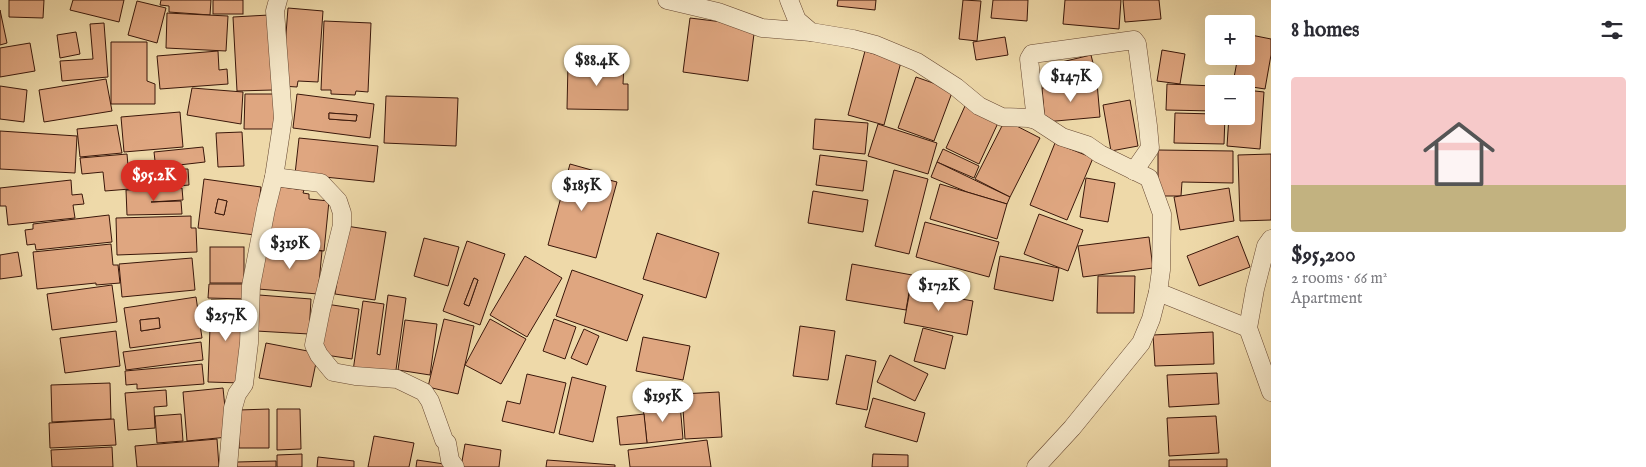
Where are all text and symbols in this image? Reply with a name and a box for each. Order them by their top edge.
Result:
map controls [1205,15,1255,125]
button: + [1205,15,1255,65]
icon: filters [1598,16,1626,44]
text: 8 homes [1291,17,1359,44]
pin: $88.4K [556,44,638,87]
text: $88.4K [575,51,619,71]
pin: $147K [1036,61,1106,103]
text: $147K [1050,67,1092,87]
button: − [1205,75,1255,125]
icon: home [1414,109,1504,199]
pin: $95.2K [113,160,195,202]
text: $95.2K [132,166,176,186]
pin: $185K [547,170,617,212]
text: $185K [563,176,601,196]
pin: $319K [255,228,325,270]
text: $319K [270,234,310,254]
text: $95,200 [1291,242,1355,269]
text: 2 rooms · 66 m² [1291,269,1387,289]
pin: $172K [904,270,974,312]
text: $172K [918,276,960,296]
text: Apartment [1291,289,1362,309]
pin: $257K [191,300,261,342]
text: $257K [205,306,247,326]
pin: $195K [628,380,698,423]
text: $195K [643,387,683,407]

